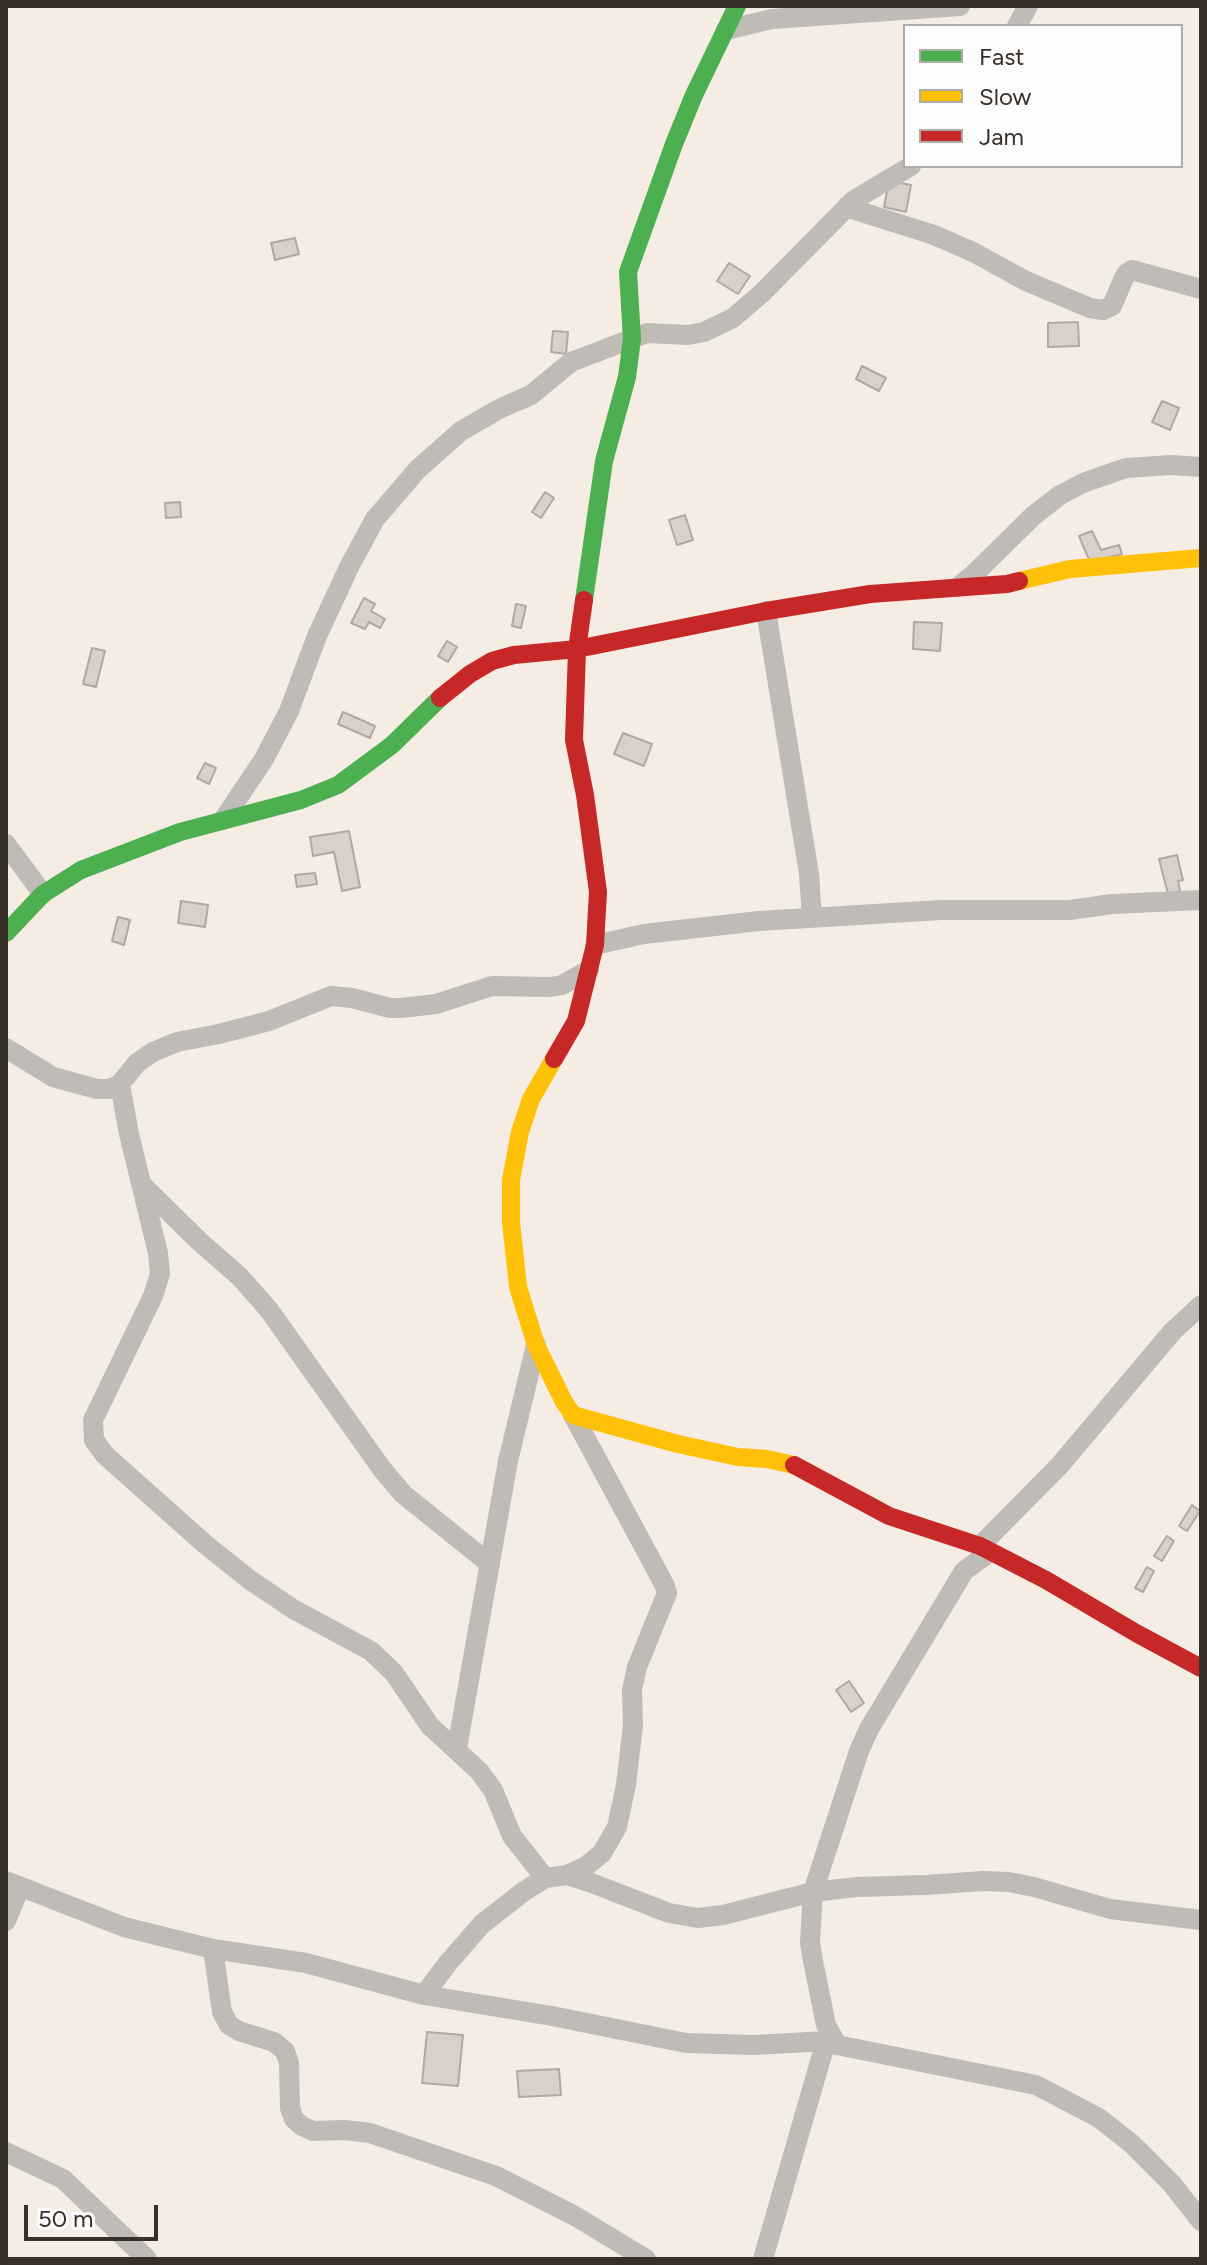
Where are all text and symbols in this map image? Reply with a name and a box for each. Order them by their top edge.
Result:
legend [903,24,1183,168]
text: Fast [979,42,1024,71]
text: Slow [979,82,1031,111]
text: Jam [979,122,1024,151]
scale bar [28,2189,162,2239]
text: 50 m [38,2204,94,2233]

